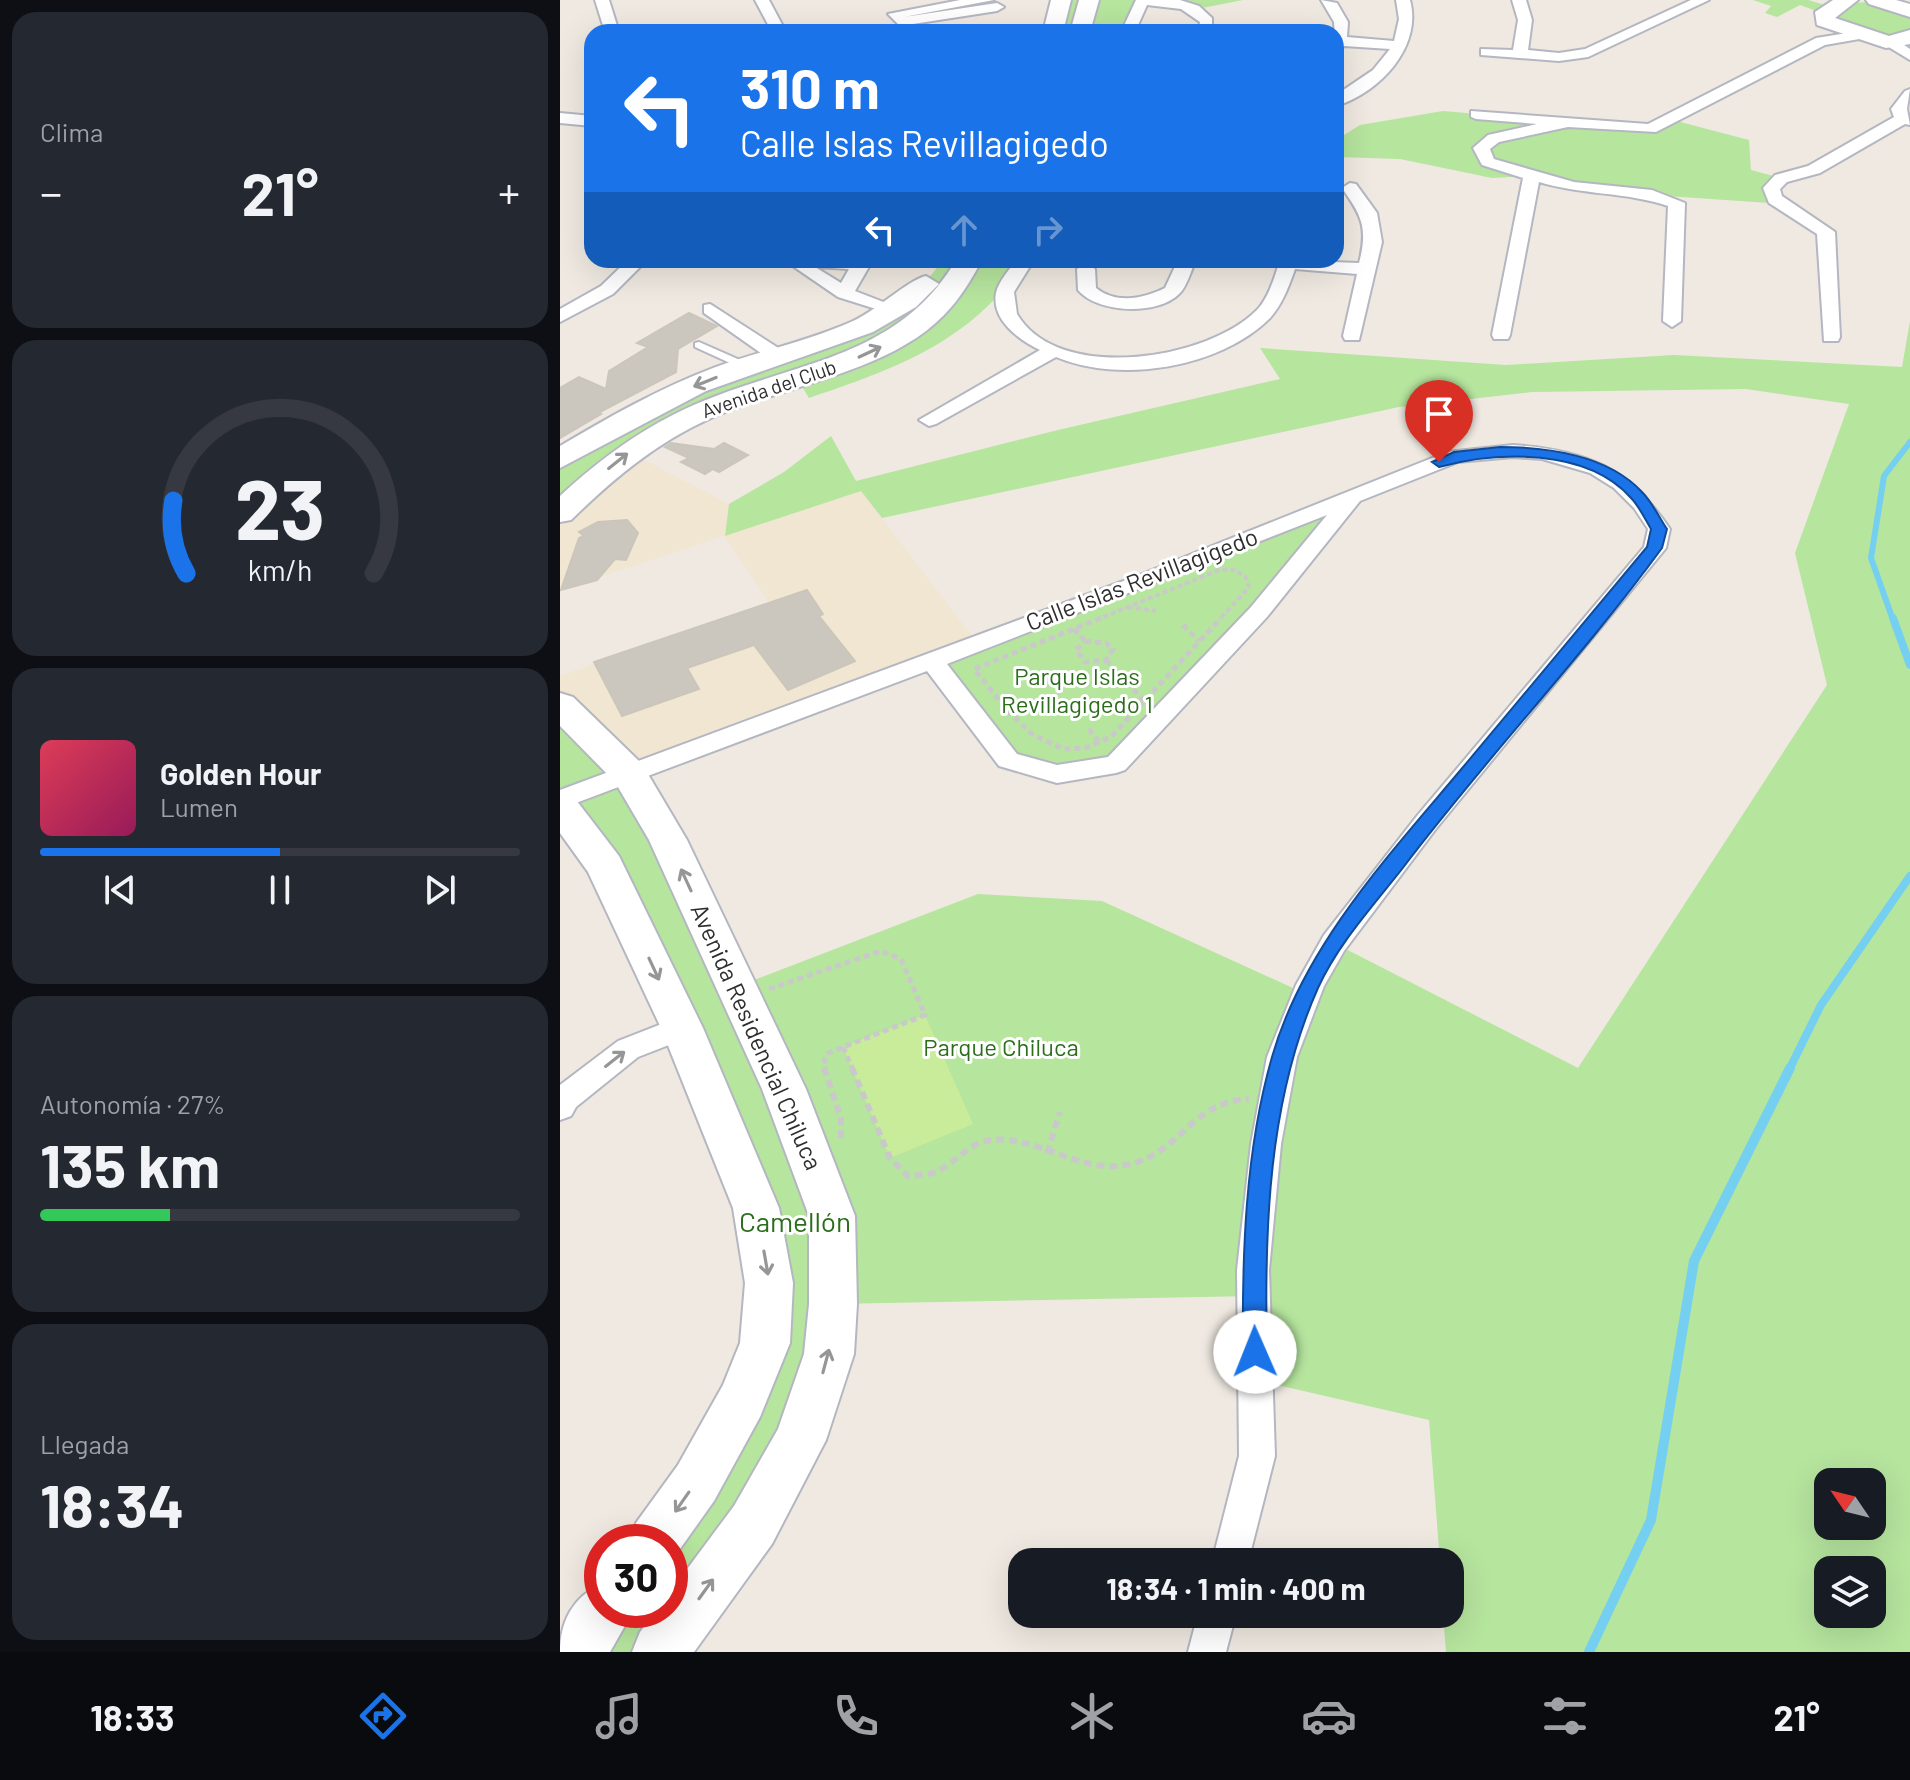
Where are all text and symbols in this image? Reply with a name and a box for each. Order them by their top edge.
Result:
text: 310 m [740,53,880,120]
icon: left [608,56,712,160]
text: Clima [40,116,103,147]
text: Calle Islas Revillagigedo [740,121,1109,164]
text: 21° [241,156,319,228]
text: − [40,165,62,218]
text: + [498,165,520,218]
icon: left [858,208,902,252]
icon: ahead [942,208,986,252]
icon: right [1026,208,1070,252]
one-way arrow [858,344,882,359]
street label: Avenida del Club [698,354,839,422]
one-way arrow [693,376,718,390]
pin [1405,380,1473,462]
icon: arrive [1417,392,1461,436]
one-way arrow [607,452,628,470]
text: 23 [235,457,325,557]
street label: Calle Islas Revillagigedo [1021,521,1261,636]
text: km/h [248,552,312,587]
park label: Parque Islas Revillagigedo 1 [1001,661,1153,718]
text: Golden Hour [160,755,322,791]
text: Lumen [160,791,238,822]
icon: previous [98,868,142,912]
icon: pause [258,868,302,912]
icon: next [418,868,462,912]
one-way arrow [678,868,693,892]
street label: Avenida Residencial Chiluca [685,899,829,1174]
one-way arrow [647,957,662,981]
park label: Parque Chiluca [923,1032,1079,1061]
one-way arrow [604,1050,625,1068]
text: Autonomía · 27% [40,1088,225,1119]
text: 135 km [40,1128,220,1200]
park label: Camellón [739,1204,851,1238]
one-way arrow [759,1250,774,1275]
position arrow [1213,1310,1297,1394]
one-way arrow [819,1348,834,1374]
text: Llegada [40,1428,129,1459]
text: 18:34 [40,1468,184,1540]
north arrow [1814,1468,1886,1540]
map controls [1814,1468,1886,1628]
one-way arrow [674,1491,690,1513]
speed limit sign: 30 [584,1524,688,1628]
button: layers [1814,1556,1886,1628]
text: 18:34 · 1 min · 400 m [1106,1570,1366,1606]
one-way arrow [697,1579,714,1600]
icon: directions [355,1688,411,1744]
icon: music [591,1688,647,1744]
icon: phone [828,1688,884,1744]
icon: climate [1064,1688,1120,1744]
icon: car [1301,1688,1357,1744]
icon: filters [1537,1688,1593,1744]
text: 18:33 [90,1695,174,1738]
text: 21° [1774,1695,1820,1738]

